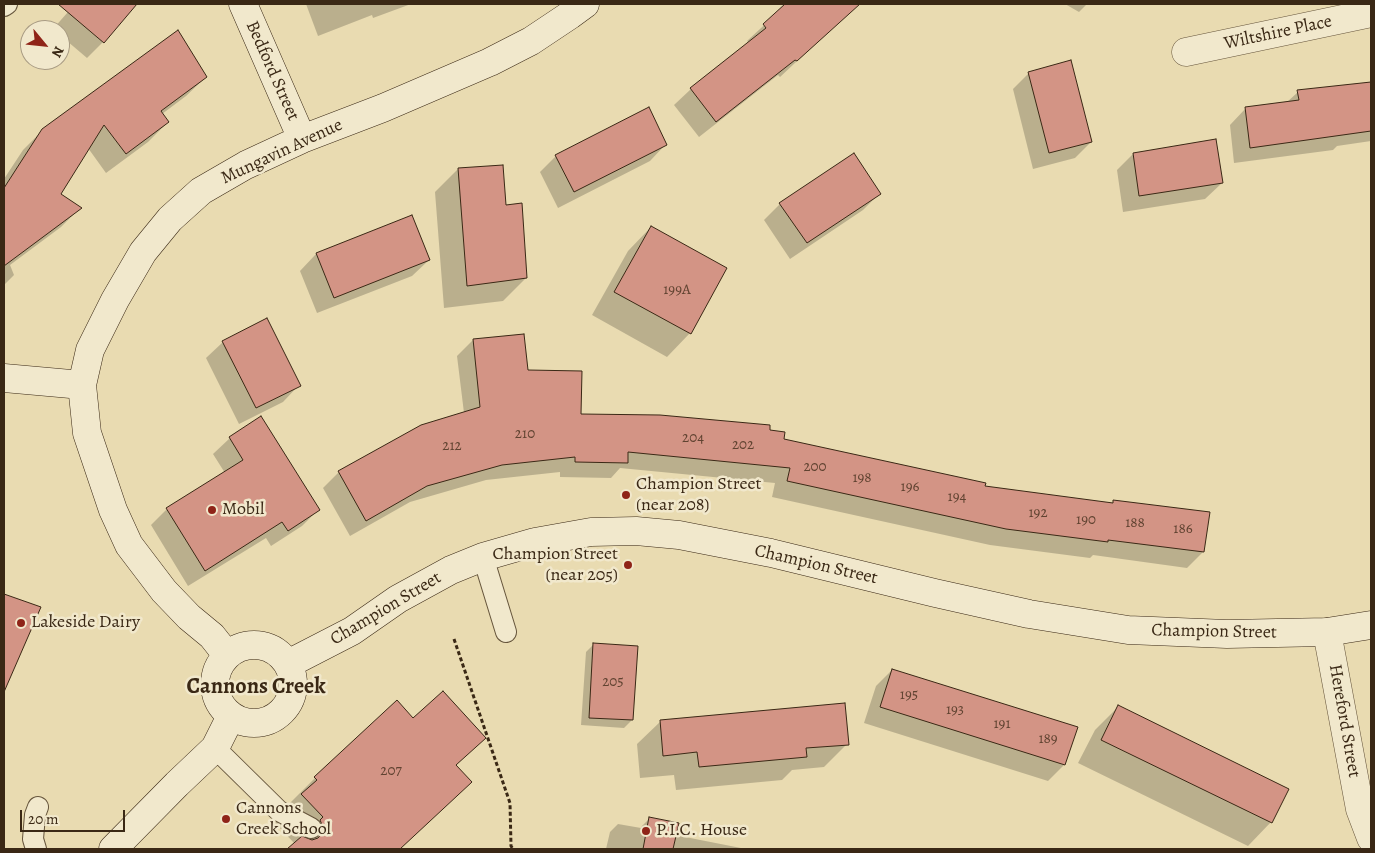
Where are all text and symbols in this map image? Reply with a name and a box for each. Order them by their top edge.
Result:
street label: Wiltshire Place [1222,11,1334,55]
street label: Bedford Street [240,18,304,124]
north arrow [20,20,70,70]
text: N [47,43,69,61]
street label: Mungavin Avenue [218,114,346,190]
house number: 199A [663,281,691,299]
house number: 210 [515,425,535,443]
house number: 204 [682,429,704,447]
house number: 202 [732,436,754,454]
house number: 212 [442,437,462,455]
house number: 200 [803,458,827,476]
house number: 198 [852,469,872,487]
place label: Champion Street (near 208) [636,474,761,516]
house number: 196 [901,478,919,496]
house number: 194 [948,488,966,506]
marker: Champion Street (near 208) [620,489,632,501]
place label: Mobil [222,499,264,521]
marker: Mobil [206,504,218,516]
house number: 192 [1028,504,1048,522]
house number: 190 [1076,511,1096,529]
house number: 188 [1125,514,1145,532]
house number: 186 [1173,520,1193,538]
street label: Champion Street [752,540,880,590]
place label: Champion Street (near 205) [493,544,618,586]
marker: Champion Street (near 205) [622,559,634,571]
street label: Champion Street [327,567,445,651]
place label: Lakeside Dairy [31,612,140,634]
marker: Lakeside Dairy [15,617,27,629]
street label: Champion Street [1151,620,1277,644]
street label: Hereford Street [1323,663,1365,779]
house number: 205 [602,673,624,691]
district label: Cannons Creek [186,675,326,701]
house number: 195 [900,686,918,704]
house number: 193 [946,701,964,719]
house number: 191 [993,715,1011,733]
house number: 189 [1038,730,1058,748]
house number: 207 [380,762,402,780]
place label: Cannons Creek School [236,798,331,841]
scale bar [22,800,128,832]
text: 20 m [28,809,59,829]
marker: Cannons Creek School [220,813,232,825]
place label: P.I.C. House [656,820,747,842]
marker: P.I.C. House [640,825,652,837]

